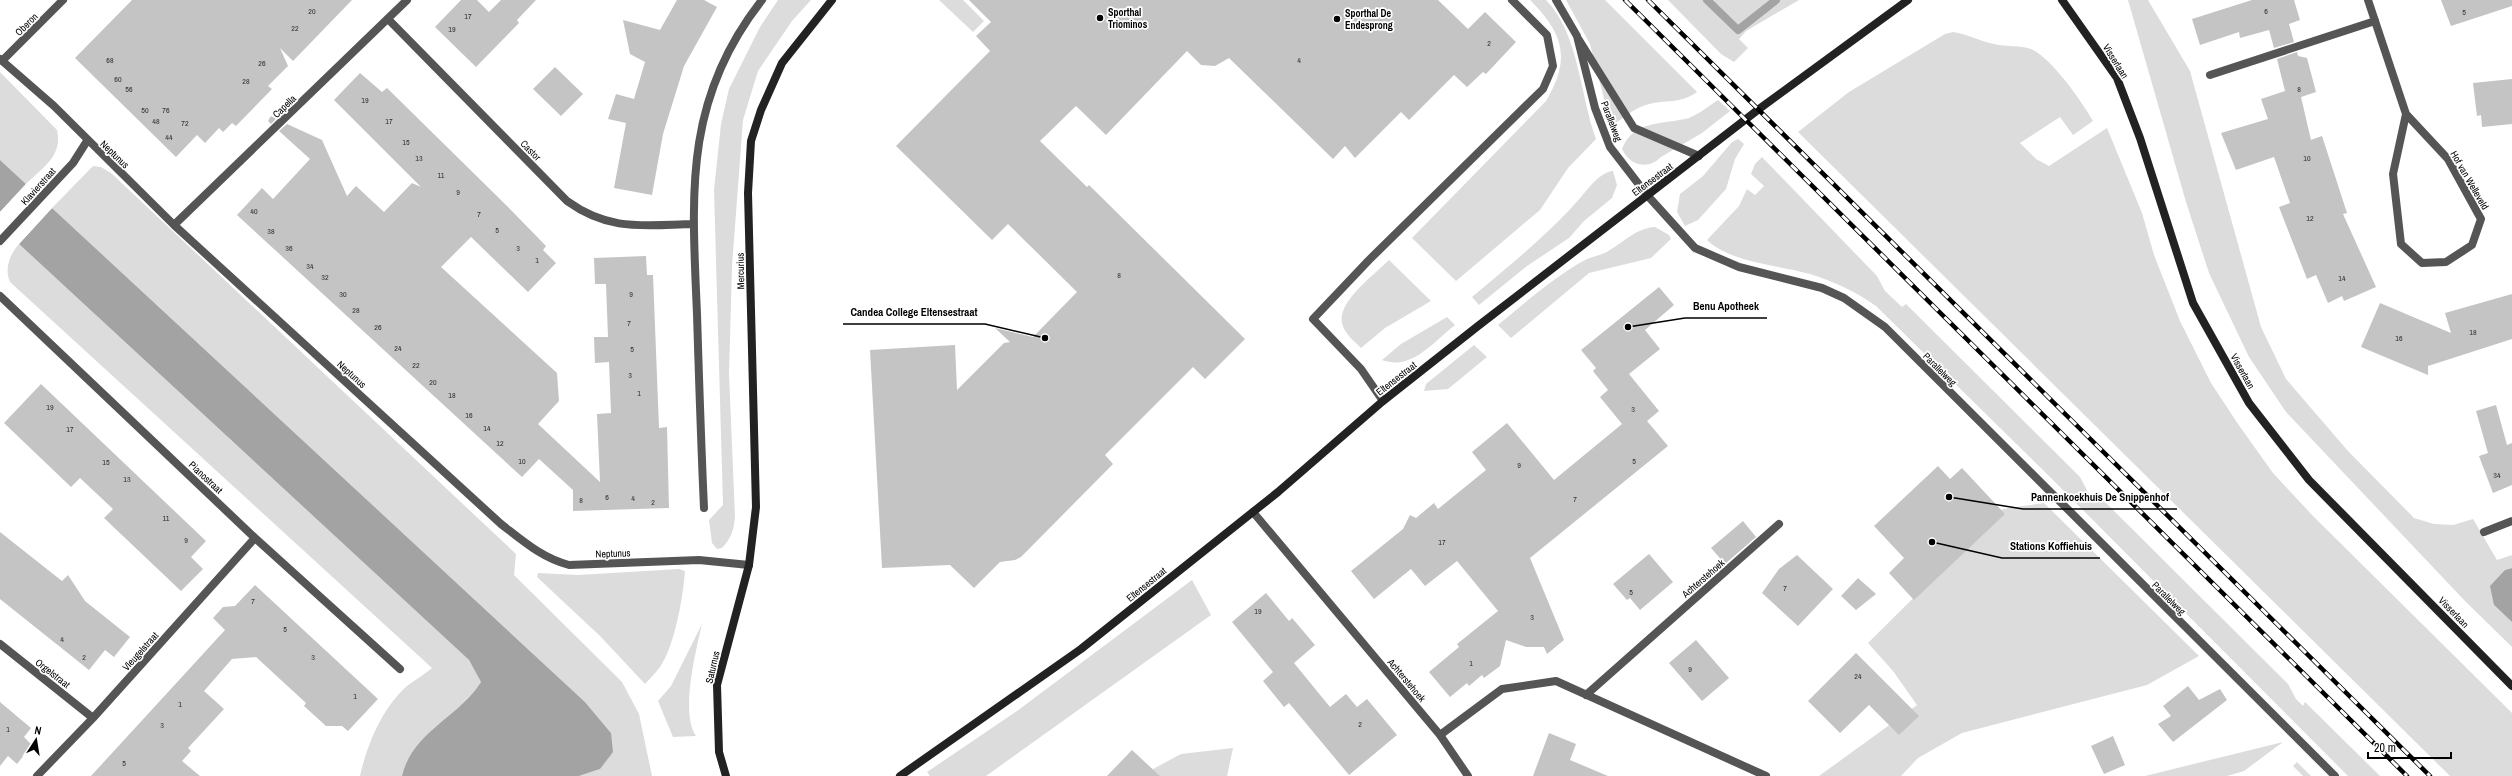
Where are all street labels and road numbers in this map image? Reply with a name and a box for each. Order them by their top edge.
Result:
street label: Oberon [12,10,41,39]
street label: Visserlaan [2100,41,2131,81]
street label: Capella [270,92,299,121]
street label: Parallelweg [1598,99,1625,144]
street label: Neptunus [98,137,132,171]
street label: Castor [518,137,544,164]
street label: Hof van Welleveld [2447,148,2492,212]
street label: Eltensestraat [1629,159,1676,199]
street label: Klavierstraat [18,164,59,208]
street label: Mercurius [734,253,747,289]
street label: Parallelweg [1920,350,1960,389]
street label: Visserlaan [2228,351,2258,391]
street label: Neptunus [334,358,369,391]
street label: Eltensestraat [1373,358,1420,398]
street label: Pianostraat [186,458,226,497]
street label: Neptunus [595,546,631,561]
street label: Achterstehoek [1679,556,1728,601]
street label: Eltensestraat [1124,564,1170,605]
street label: Parallelweg [2149,579,2189,618]
street label: Visserlaan [2436,594,2472,631]
street label: Vleugelstraat [120,629,162,673]
street label: Saturnus [702,650,723,685]
street label: Achterstehoek [1384,655,1429,705]
street label: Orgelstraat [33,656,73,691]

